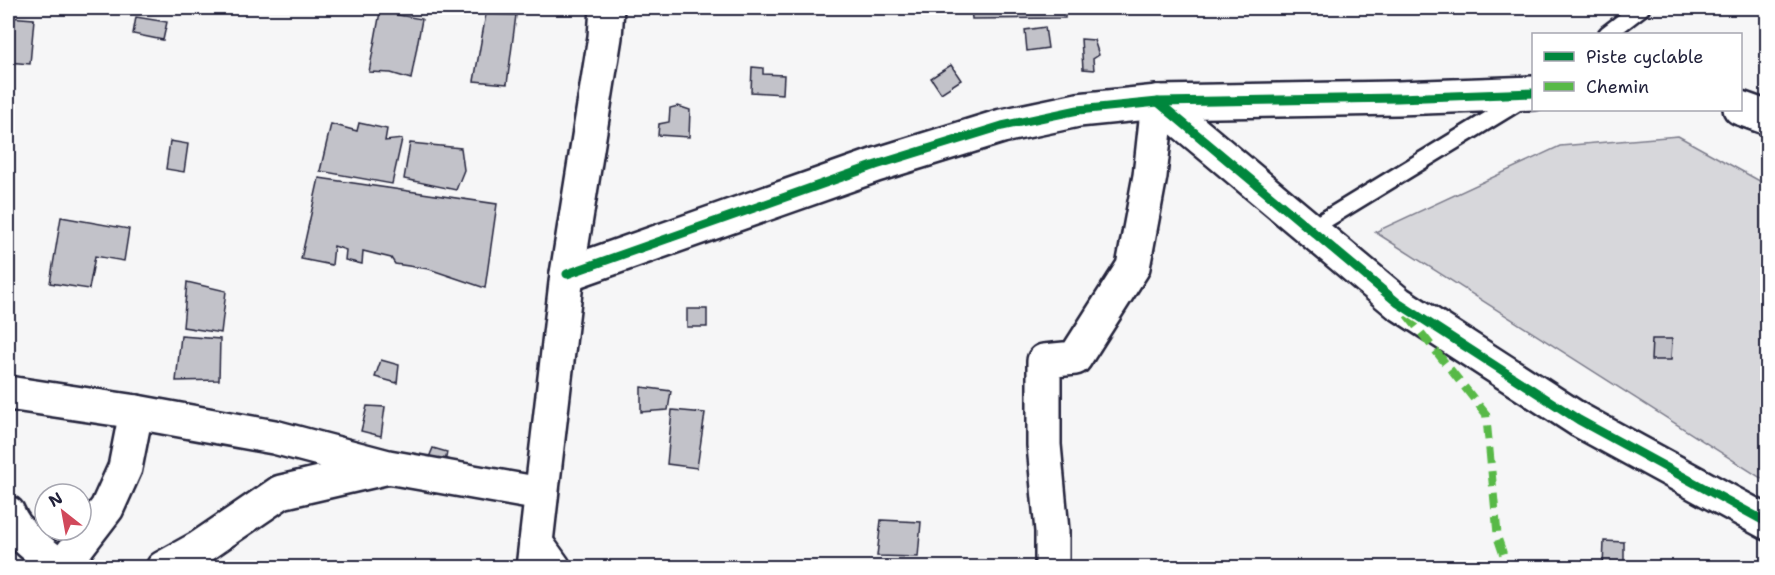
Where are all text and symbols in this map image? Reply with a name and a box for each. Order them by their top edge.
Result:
legend [1532,33,1742,111]
text: Piste cyclable [1586,45,1703,69]
text: Chemin [1586,75,1649,99]
north arrow [33,482,93,542]
text: N [45,487,66,512]

